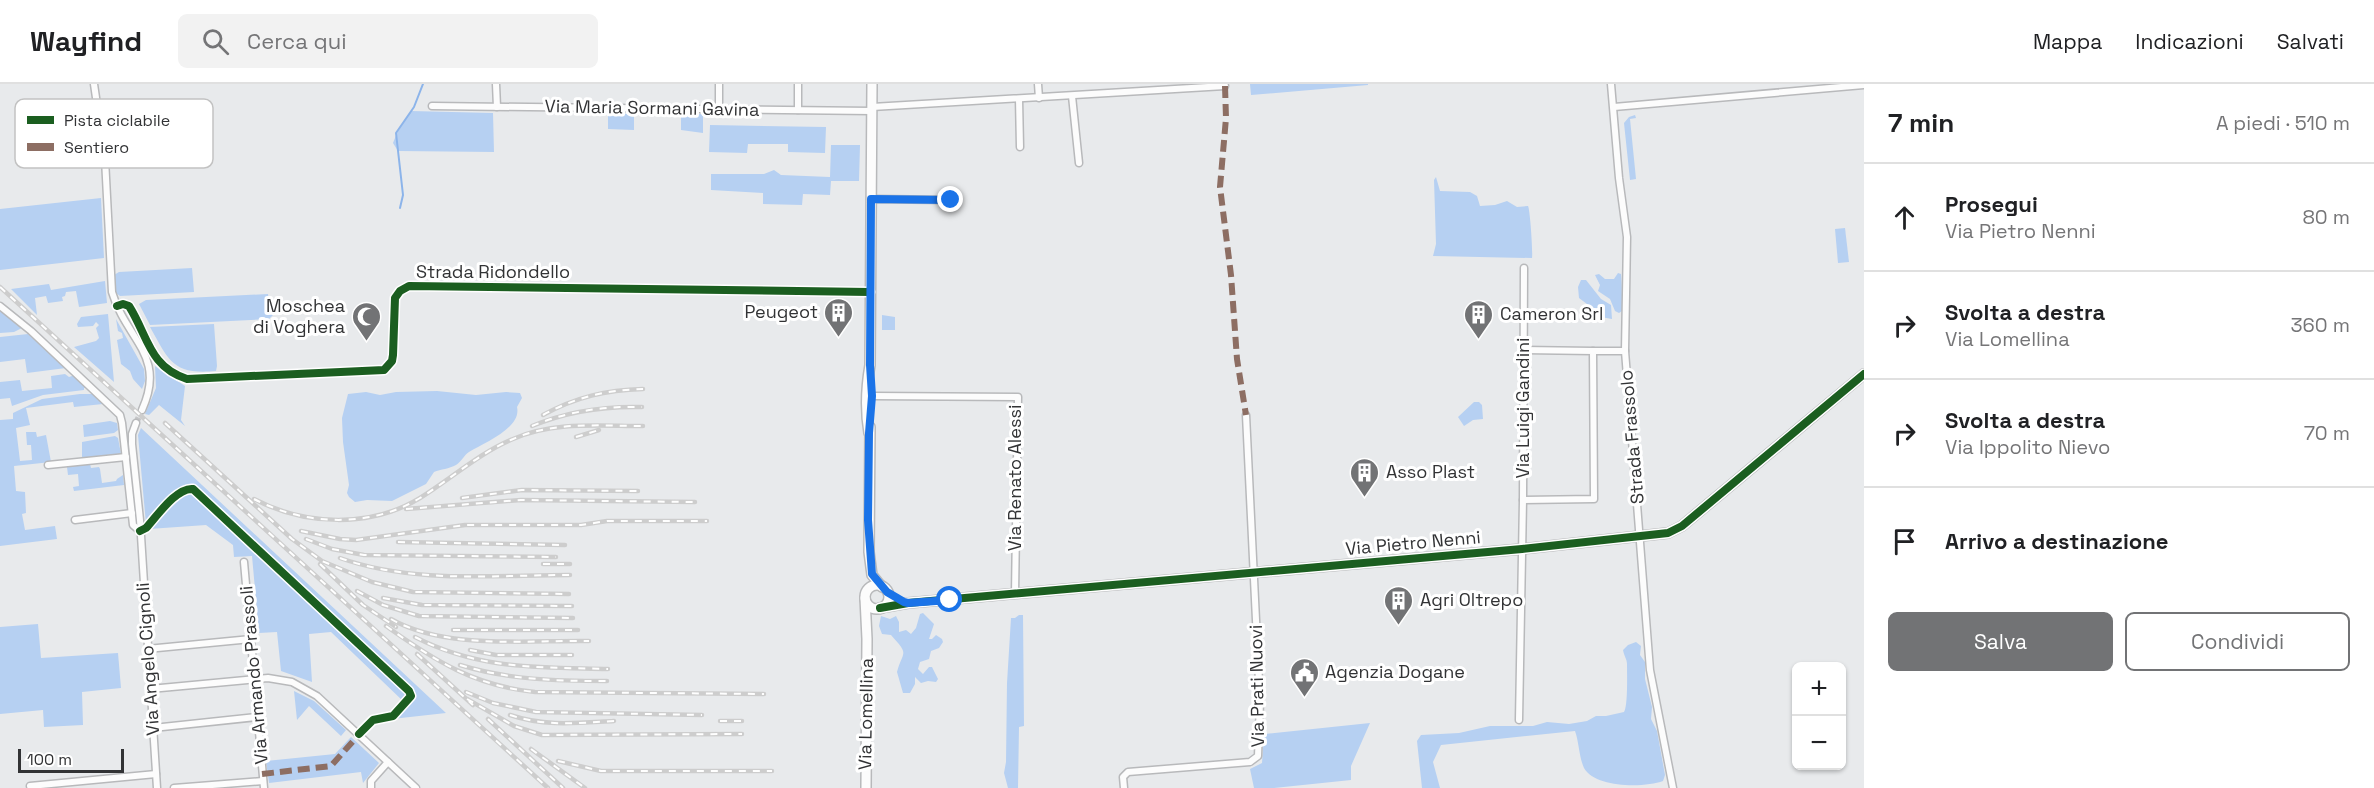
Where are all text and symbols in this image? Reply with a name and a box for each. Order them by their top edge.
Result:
search box [178,14,598,68]
text: Wayfind [30,23,142,59]
icon: search [199,25,232,58]
text: Cerca qui [247,27,347,55]
text: Mappa [2033,28,2102,55]
text: Indicazioni [2135,28,2244,55]
text: Salvati [2277,28,2344,55]
street label: Via Maria Sormani Gavina [544,94,760,121]
legend [15,99,213,168]
text: 7 min [1888,106,1954,140]
text: Pista ciclabile [64,110,170,131]
text: A piedi · 510 m [2216,110,2350,136]
text: Sentiero [64,137,129,158]
route end [937,186,963,212]
text: Prosegui [1945,190,2038,218]
icon: ahead [1888,201,1921,234]
text: 80 m [2302,204,2350,230]
text: Via Pietro Nenni [1945,218,2096,244]
street label: Strada Ridondello [416,260,570,283]
place label: Moschea di Voghera [253,294,345,338]
building icon: Peugeot [823,296,855,338]
building icon: Cameron Srl [1463,298,1495,340]
text: Svolta a destra [1945,298,2105,326]
mosque icon: Moschea di Voghera [350,300,382,342]
place label: Peugeot [745,300,818,323]
place label: Cameron Srl [1500,302,1604,325]
icon: right [1888,309,1921,342]
text: 360 m [2291,312,2350,338]
text: Via Lomellina [1945,326,2070,352]
street label: Via Luigi Gandini [1511,337,1534,479]
street label: Strada Frassolo [1614,369,1649,505]
street label: Via Renato Alessi [1003,405,1026,551]
text: Svolta a destra [1945,406,2105,434]
icon: right [1888,417,1921,450]
text: 70 m [2304,420,2350,446]
text: Via Ippolito Nievo [1945,434,2110,460]
building icon: Asso Plast [1349,456,1381,498]
place label: Asso Plast [1386,460,1475,483]
street label: Via Pietro Nenni [1344,525,1482,560]
icon: arrive [1888,525,1921,558]
text: Arrivo a destinazione [1945,527,2168,555]
street label: Via Angelo Cignoli [131,582,164,736]
building icon: Agri Oltrepo [1383,584,1415,626]
street label: Via Armando Prassoli [234,585,273,765]
route start [936,586,962,612]
place label: Agri Oltrepo [1420,588,1523,611]
button: Salva [1888,612,2113,671]
button: Condividi [2125,612,2350,671]
street label: Via Prati Nuovi [1244,624,1269,748]
public building icon: Agenzia Dogane [1288,656,1320,698]
street label: Via Lomellina [853,658,878,770]
place label: Agenzia Dogane [1325,660,1465,683]
map controls [1792,662,1846,770]
button: + [1792,662,1846,716]
button: − [1792,716,1846,770]
scale bar [18,746,124,774]
text: 100 m [27,749,72,770]

